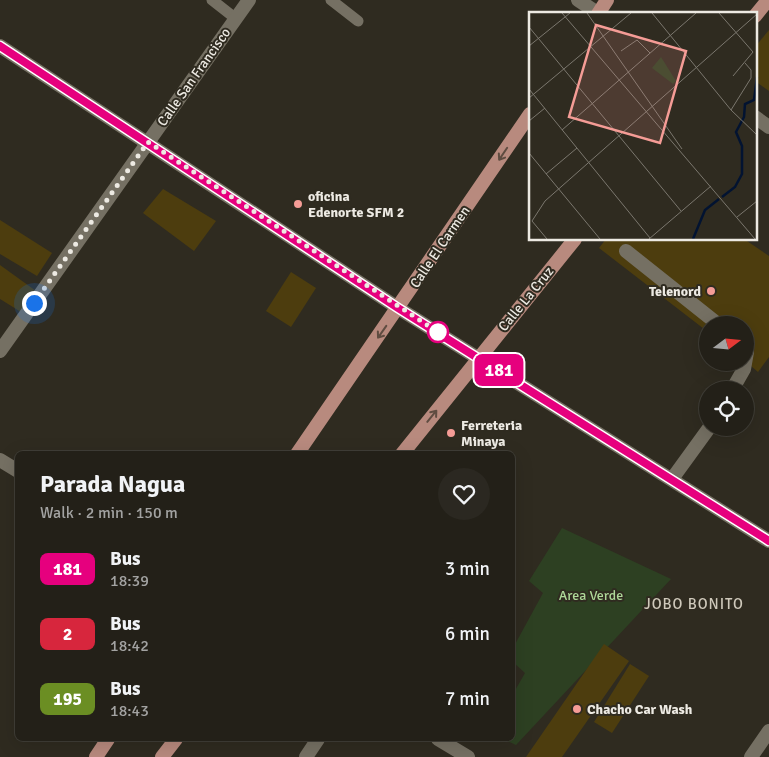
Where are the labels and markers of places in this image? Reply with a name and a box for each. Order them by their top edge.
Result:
place label: oficina Edenorte SFM 2 [308,188,404,221]
marker: oficina Edenorte SFM 2 [292,198,304,210]
place label: Telenord [649,283,701,300]
marker: Telenord [705,285,717,297]
unlabelled marker [427,321,449,343]
place label: Ferreteria Minaya [461,417,522,450]
marker: Ferreteria Minaya [445,427,457,439]
place label: Chacho Car Wash [587,701,693,718]
marker: Chacho Car Wash [571,703,583,715]

